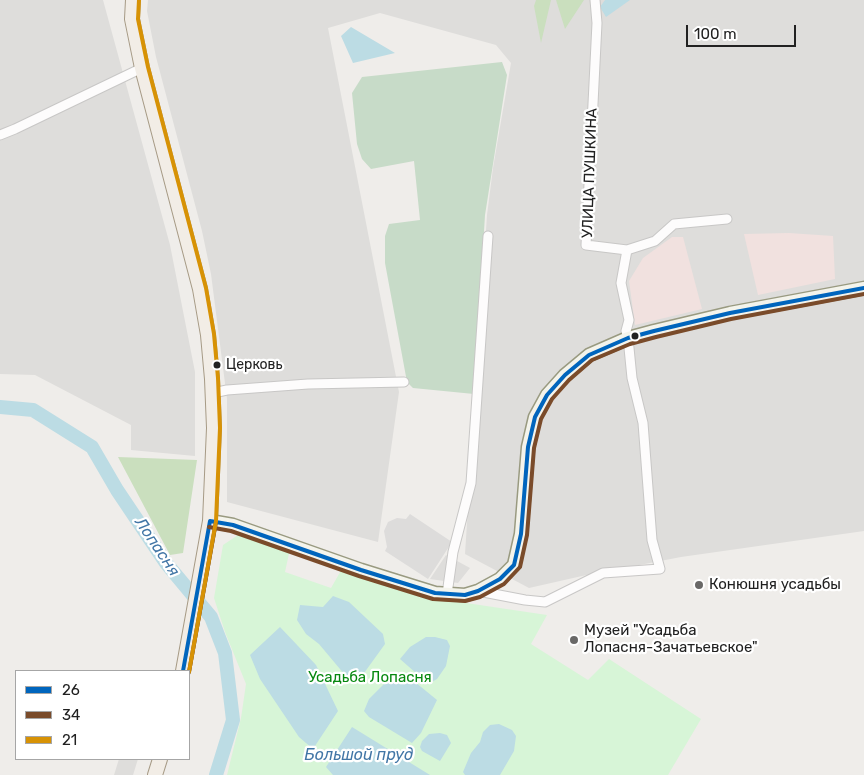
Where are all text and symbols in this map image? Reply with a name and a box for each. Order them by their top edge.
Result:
scale bar [689,15,799,47]
text: 100 m [694,25,736,43]
street label: УЛИЦА ПУШКИНА [579,108,601,238]
unlabelled marker [630,331,640,341]
place label: Церковь [226,357,282,373]
marker: Церковь [212,360,222,370]
water label: Лопасня [130,514,184,580]
place label: Конюшня усадьбы [709,576,841,594]
marker: Конюшня усадьбы [693,579,705,591]
place label: Музей "Усадьба Лопасня-Зачатьевское" [584,622,757,657]
marker: Музей "Усадьба Лопасня-Зачатьевское" [568,634,580,646]
park label: Усадьба Лопасня [308,669,432,687]
legend [15,670,190,760]
text: 26 [62,681,80,699]
text: 34 [62,706,80,724]
text: 21 [62,731,77,749]
water label: Большой пруд [305,745,413,765]

